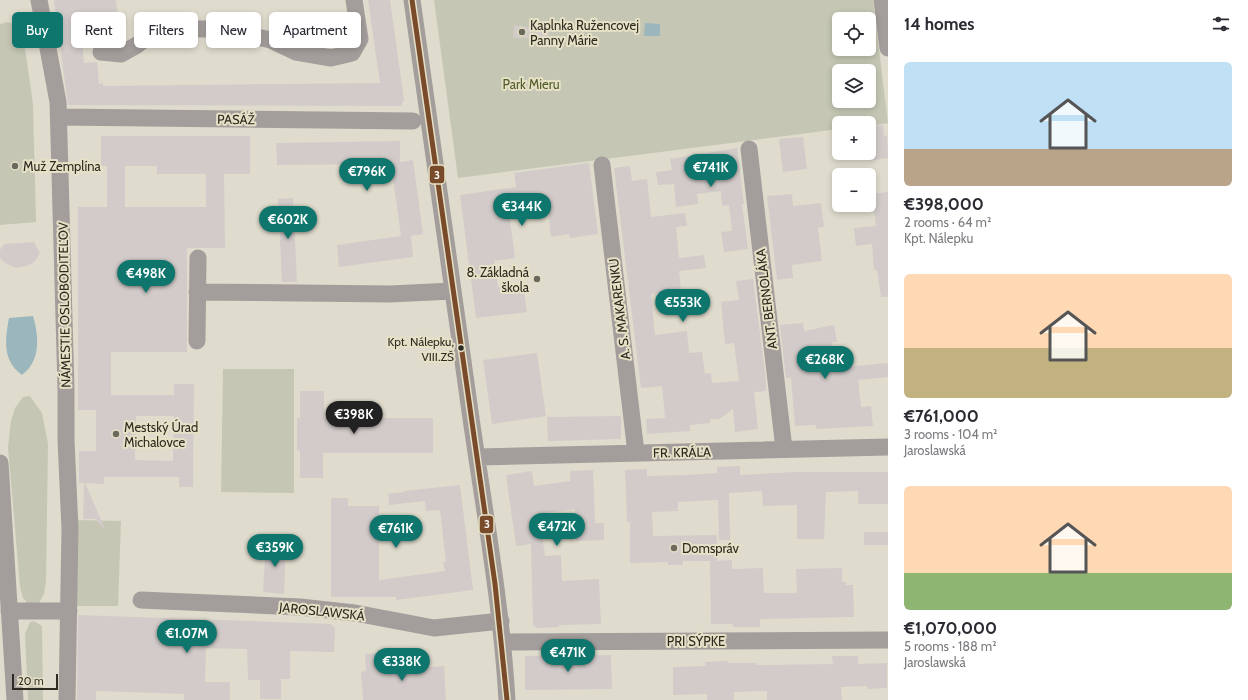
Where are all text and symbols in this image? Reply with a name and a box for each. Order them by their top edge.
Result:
chip: Buy [12,12,63,48]
chip: Rent [71,12,126,48]
chip: Filters [134,12,198,48]
chip: New [206,12,261,48]
chip: Apartment [269,12,361,48]
map controls [832,12,876,212]
button: locate [832,12,876,56]
icon: filters [1210,13,1232,35]
text: 14 homes [904,14,974,34]
place label: Kaplnka Ružencovej Panny Márie [530,17,639,48]
marker: Kaplnka Ružencovej Panny Márie [517,27,527,37]
button: layers [832,64,876,108]
park label: Park Mieru [502,76,560,92]
icon: home [1032,88,1104,160]
street label: PASÁŽ [217,110,256,127]
button: + [832,116,876,160]
pin: €741K [683,154,739,188]
place label: Muž Zemplína [23,158,101,174]
pin: €796K [339,158,395,192]
text: €741K [693,159,729,175]
marker: Muž Zemplína [10,161,20,171]
text: €796K [348,163,386,179]
line badge: 3 [429,165,445,184]
text: 3 [434,168,440,182]
button: − [832,168,876,212]
pin: €344K [494,193,550,227]
text: €398,000 [904,194,984,214]
text: €344K [502,198,542,214]
pin: €602K [260,206,316,240]
text: €602K [268,211,308,227]
text: 2 rooms · 64 m² [904,214,991,230]
street label: NÁMESTIE OSLOBODITEĽOV [54,222,73,388]
text: Kpt. Nálepku [904,230,973,246]
street label: ANT. BERNOLÁKA [751,248,780,350]
street label: A. S. MAKARENKU [605,258,633,360]
pin: €498K [118,260,174,294]
place label: 8. Základná škola [466,264,530,295]
text: €498K [126,265,166,281]
marker: 8. Základná škola [532,274,542,284]
pin: €553K [655,289,711,323]
text: €553K [664,294,702,310]
icon: home [1032,300,1104,372]
place label: Kpt. Nálepku, VIII.ZŠ [387,334,454,364]
marker: Kpt. Nálepku, VIII.ZŠ [456,343,466,353]
pin: €268K [797,346,853,380]
text: €268K [806,351,844,367]
pin: €398K [326,401,382,435]
text: €398K [335,406,373,422]
text: €761,000 [904,406,979,426]
place label: Mestský Úrad Michalovce [124,418,198,450]
text: 3 rooms · 104 m² [904,426,997,442]
marker: Mestský Úrad Michalovce [111,429,121,439]
street label: FR. KRÁĽA [653,442,711,461]
text: Jaroslawská [904,442,966,458]
icon: home [1032,512,1104,584]
pin: €472K [529,513,585,547]
pin: €761K [368,515,424,549]
line badge: 3 [479,515,494,534]
text: 3 [484,517,490,531]
text: €472K [538,518,576,534]
text: €761K [379,520,413,536]
pin: €359K [247,534,303,568]
text: €359K [256,539,294,555]
place label: Domspráv [682,540,740,556]
marker: Domspráv [669,543,679,553]
street label: JAROSLAWSKÁ [277,597,366,623]
text: €1,070,000 [904,618,997,638]
pin: €1.07M [154,620,220,654]
text: €1.07M [166,625,208,641]
street label: PRI SÝPKE [667,632,725,649]
text: 5 rooms · 188 m² [904,638,997,654]
pin: €471K [540,639,596,673]
text: €471K [550,644,586,660]
pin: €338K [374,648,430,682]
text: €338K [383,653,421,669]
text: Jaroslawská [904,654,966,670]
scale bar [12,672,58,691]
text: 20 m [18,674,44,688]

